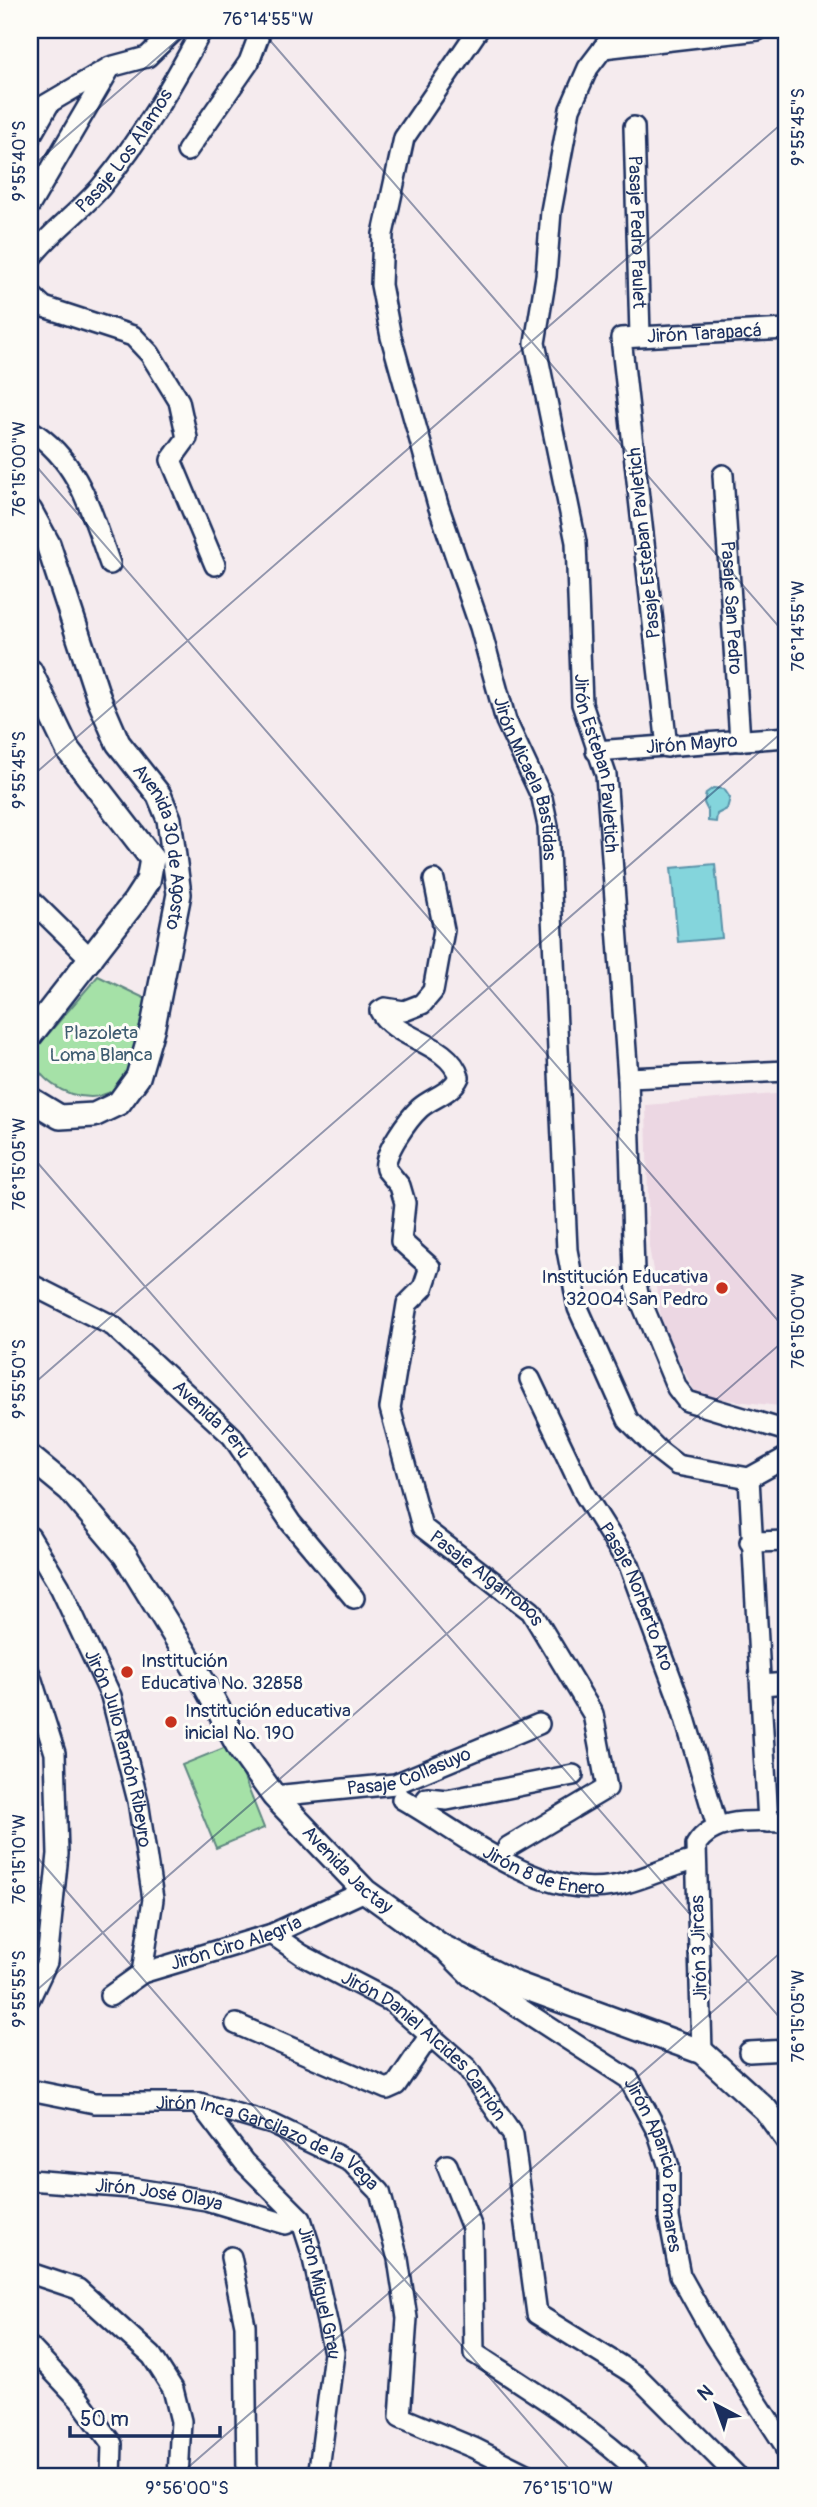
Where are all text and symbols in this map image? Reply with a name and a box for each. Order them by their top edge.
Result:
text: 76°14'55"W [222,8,314,31]
street label: Pasaje Los Álamos [71,84,178,218]
text: 9°55'45"S [787,88,810,166]
text: 9°55'40"S [8,121,31,201]
street label: Pasaje Pedro Paulet [623,155,651,309]
street label: Jirón Tarapacá [646,318,762,349]
text: 76°15'00"W [8,421,31,517]
street label: Pasaje Esteban Pavletich [622,446,666,640]
street label: Pasaje San Pedro [715,540,748,675]
text: 76°14'55"W [787,580,810,672]
street label: Jirón Esteban Pavletich [569,673,624,854]
street label: Jirón Micaela Bastidas [488,694,562,862]
street label: Jirón Mayro [645,729,738,759]
text: 9°55'45"S [8,731,31,809]
street label: Avenida 30 de Agosto [127,759,191,932]
park label: Plazoleta Loma Blanca [50,1021,153,1067]
text: 76°15'05"W [8,1118,31,1210]
place label: Institución Educativa 32004 San Pedro [542,1265,708,1311]
text: 76°15'00"W [787,1273,810,1369]
marker: Institución Educativa 32004 San Pedro [714,1280,730,1296]
text: 9°55'50"S [8,1339,31,1419]
street label: Avenida Perú [167,1375,256,1463]
street label: Pasaje Norberto Aro [593,1518,679,1674]
street label: Pasaje Algarrobos [425,1525,550,1631]
street label: Jirón Julio Ramón Ribeyro [79,1645,157,1849]
place label: Institución Educativa No. 32858 [141,1649,303,1695]
marker: Institución Educativa No. 32858 [119,1664,135,1680]
place label: Institución educativa inicial No. 190 [185,1699,351,1745]
marker: Institución educativa inicial No. 190 [163,1714,179,1730]
street label: Pasaje Collasuyo [346,1742,475,1801]
text: 76°15'10"W [8,1814,31,1904]
street label: Avenida Jactay [297,1821,398,1919]
street label: Jirón 8 de Enero [478,1840,605,1900]
street label: Jirón 3 Jircas [685,1894,713,2001]
street label: Jirón Ciro Alegría [167,1910,306,1976]
text: 9°55'55"S [8,1950,31,2028]
street label: Jirón Daniel Alcides Carrión [337,1966,512,2126]
text: 76°15'05"W [787,1970,810,2062]
street label: Jirón Aparicio Pomares [619,2074,687,2255]
street label: Jirón Inca Garcilazo de la Vega [156,2091,384,2196]
street label: Jirón José Olaya [94,2173,226,2217]
street label: Jirón Miguel Grau [292,2223,346,2361]
north arrow [680,2370,750,2440]
text: N [693,2380,718,2406]
scale bar [70,2395,220,2439]
text: 50 m [80,2406,129,2433]
text: 9°56'00"S [145,2477,229,2500]
text: 76°15'10"W [523,2477,613,2500]

